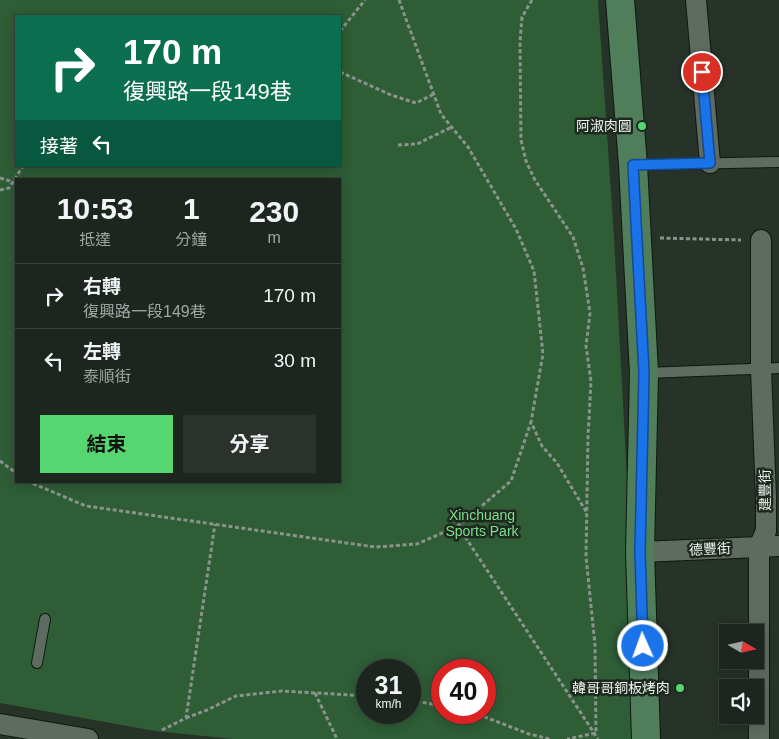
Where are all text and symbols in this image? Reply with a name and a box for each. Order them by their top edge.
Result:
text: 170 m [123,32,222,71]
icon: right [40,35,105,100]
pin [681,51,723,93]
icon: arrive [688,58,716,86]
text: 復興路一段149巷 [123,79,292,104]
place label: 阿淑肉圓 [576,118,632,134]
marker: 阿淑肉圓 [636,120,648,132]
icon: left [88,130,116,158]
text: 接著 [40,136,78,157]
text: 10:53 [57,192,134,225]
text: 1 [183,192,200,225]
text: 230 [249,195,299,228]
text: m [268,229,281,246]
text: 抵達 [79,231,111,248]
text: 分鐘 [175,231,207,248]
text: 右轉 [83,276,121,297]
icon: right [40,282,68,310]
text: 170 m [263,285,316,306]
text: 復興路一段149巷 [83,303,206,320]
text: 左轉 [83,341,121,362]
icon: left [40,347,68,375]
text: 30 m [274,350,316,371]
text: 泰順街 [83,368,131,385]
button: 結束 [40,415,173,473]
button: 分享 [183,415,316,473]
street label: 建豐街 [757,469,773,511]
park label: Xinchuang Sports Park [445,507,520,539]
street label: 德豐街 [689,540,731,558]
position arrow [616,619,668,671]
north arrow [719,624,764,669]
map controls [719,624,764,724]
speed limit sign: 40 [431,659,496,724]
text: 31 [375,671,402,699]
button: sound [719,679,764,724]
place label: 韓哥哥銅板烤肉 [572,680,670,696]
marker: 韓哥哥銅板烤肉 [674,682,686,694]
text: km/h [375,697,402,711]

